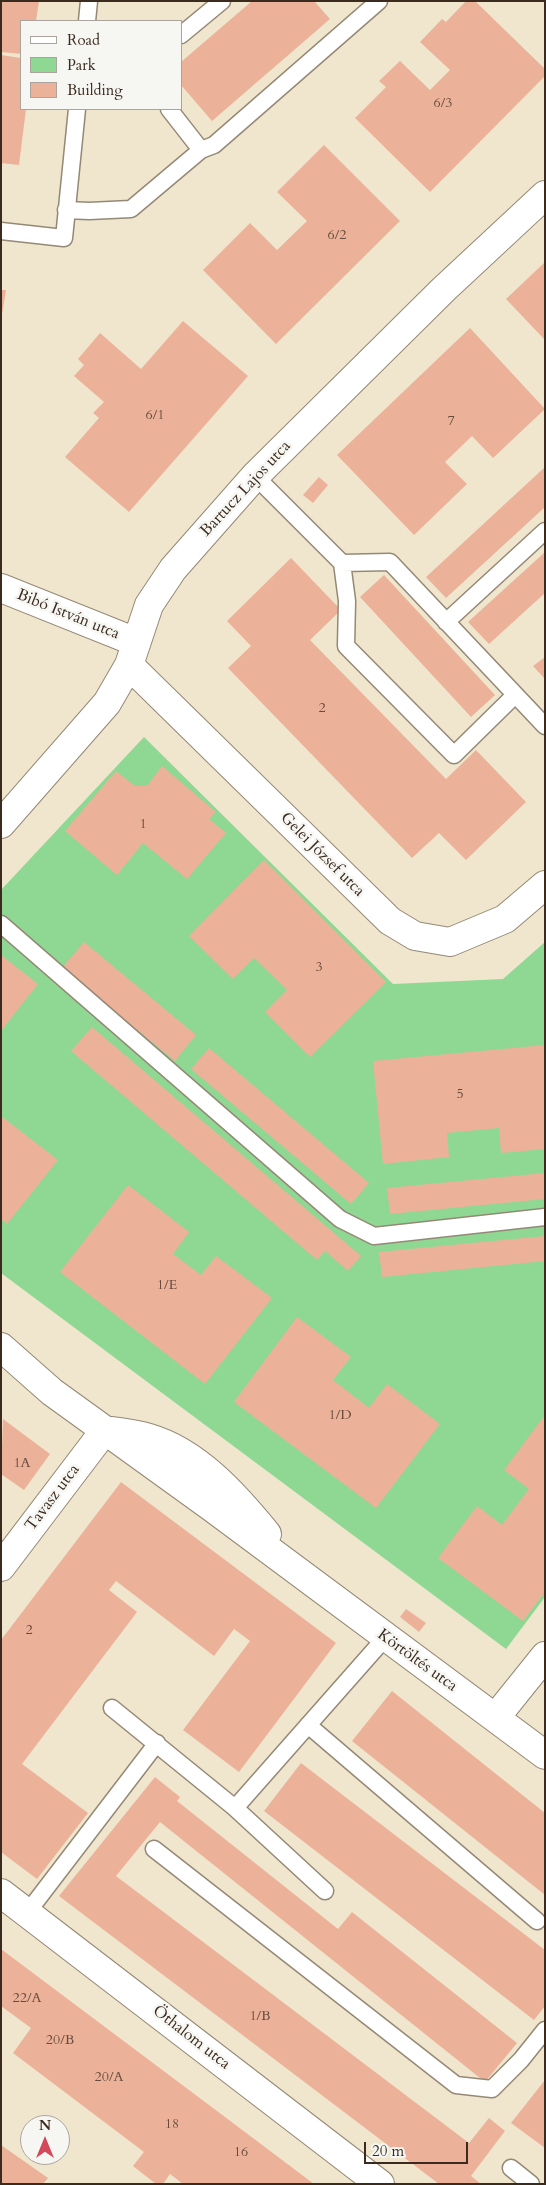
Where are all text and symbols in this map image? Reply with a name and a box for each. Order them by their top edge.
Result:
legend [20,20,182,110]
text: Road [67,30,100,50]
text: Park [67,55,96,75]
text: Building [67,80,123,100]
house number: 6/3 [434,96,452,112]
house number: 6/2 [328,228,346,244]
house number: 6/1 [146,408,164,424]
house number: 7 [447,414,455,430]
street label: Bartucz Lajos utca [197,437,295,541]
street label: Bibó István utca [14,586,122,644]
house number: 2 [318,701,326,717]
street label: Gelei József utca [276,809,368,901]
house number: 1 [139,817,147,833]
house number: 3 [315,960,323,976]
house number: 5 [456,1087,464,1103]
house number: 1/E [157,1278,177,1294]
house number: 1/D [328,1408,352,1424]
house number: 1A [13,1456,31,1472]
street label: Tavasz utca [22,1461,84,1535]
house number: 2 [25,1623,33,1639]
street label: Körtöltés utca [373,1626,461,1696]
house number: 22/A [13,1991,41,2007]
street label: Öthalom utca [148,2002,234,2074]
house number: 1/B [249,2009,271,2025]
house number: 20/B [46,2033,74,2049]
house number: 20/A [95,2070,123,2086]
north arrow [20,2115,70,2165]
text: N [39,2116,51,2135]
house number: 18 [165,2117,179,2133]
scale bar [366,2132,470,2164]
text: 20 m [372,2141,404,2161]
house number: 16 [234,2145,248,2161]

